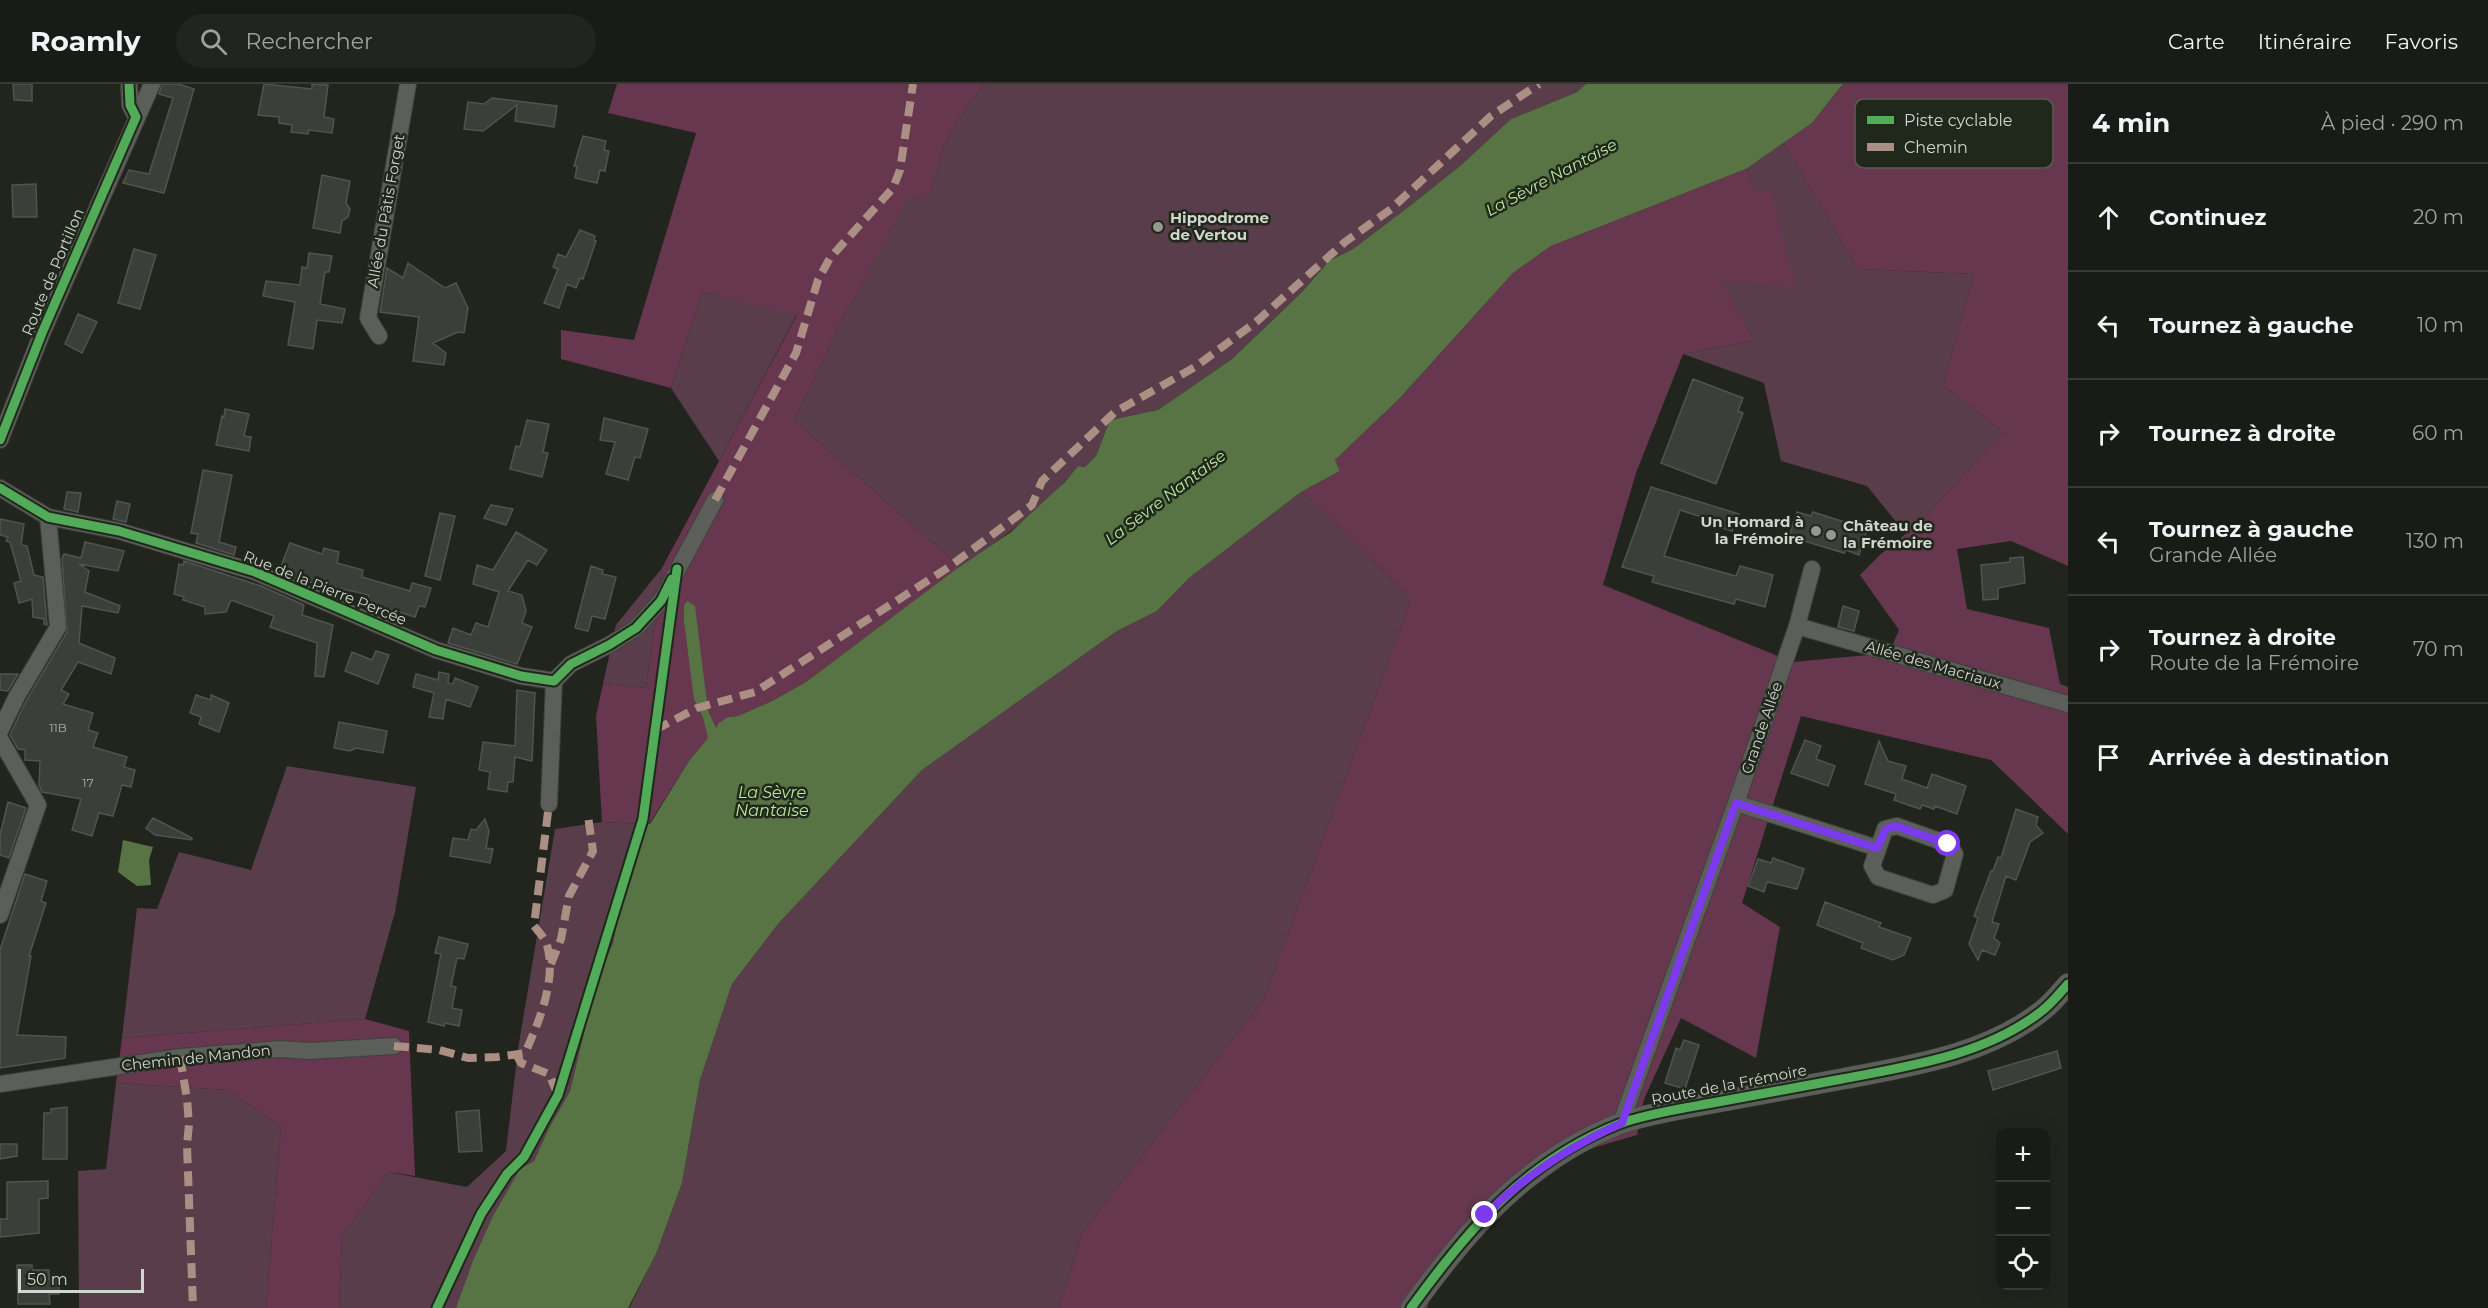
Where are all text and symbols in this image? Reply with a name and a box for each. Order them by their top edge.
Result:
search box [176,14,596,68]
text: Roamly [30,24,140,58]
icon: search [197,25,230,58]
text: Rechercher [245,28,373,55]
text: Carte [2168,29,2225,54]
text: Itinéraire [2258,29,2352,54]
text: Favoris [2385,29,2458,54]
legend [1855,99,2053,168]
text: 4 min [2092,107,2170,139]
text: Piste cyclable [1904,111,2012,130]
text: À pied · 290 m [2321,111,2464,135]
street label: Allée du Pâtis Forget [363,133,408,289]
water label: La Sèvre Nantaise [1482,135,1620,220]
text: Chemin [1904,138,1968,157]
icon: ahead [2092,201,2125,234]
text: Continuez [2149,204,2266,231]
street label: Route de Portillon [17,205,88,338]
text: 20 m [2413,205,2464,229]
place label: Hippodrome de Vertou [1170,208,1269,244]
marker: Hippodrome de Vertou [1151,220,1165,234]
icon: left [2092,309,2125,342]
text: Tournez à gauche [2149,312,2354,339]
text: 10 m [2417,313,2464,337]
icon: right [2092,417,2125,450]
text: Tournez à droite [2149,420,2336,447]
text: 60 m [2412,421,2464,445]
water label: La Sèvre Nantaise [1101,446,1229,549]
place label: Un Homard à la Frémoire [1700,512,1804,548]
place label: Château de la Frémoire [1843,516,1933,552]
text: Tournez à gauche [2149,516,2354,543]
marker: Un Homard à la Frémoire [1809,524,1823,538]
icon: left [2092,525,2125,558]
marker: Château de la Frémoire [1824,528,1838,542]
text: 130 m [2406,529,2464,553]
text: Grande Allée [2149,543,2277,567]
street label: Rue de la Pierre Percée [241,546,410,629]
text: Tournez à droite [2149,624,2336,651]
icon: right [2092,633,2125,666]
street label: Allée des Macriaux [1863,636,2003,693]
text: 70 m [2413,637,2464,661]
text: Route de la Frémoire [2149,651,2359,675]
street label: Grande Allée [1737,679,1786,776]
house number: 11B [49,720,67,735]
icon: arrive [2092,741,2125,774]
text: Arrivée à destination [2149,744,2389,771]
house number: 17 [82,775,94,790]
water label: La Sèvre Nantaise [735,783,809,820]
route start [1934,830,1960,856]
street label: Chemin de Mandon [120,1040,272,1075]
street label: Route de la Frémoire [1650,1060,1808,1109]
map controls [1996,1128,2050,1290]
button: + [1996,1128,2050,1182]
button: − [1996,1182,2050,1236]
route end [1471,1201,1497,1227]
button: locate [1996,1236,2050,1290]
scale bar [18,1266,144,1294]
text: 50 m [27,1270,68,1289]

